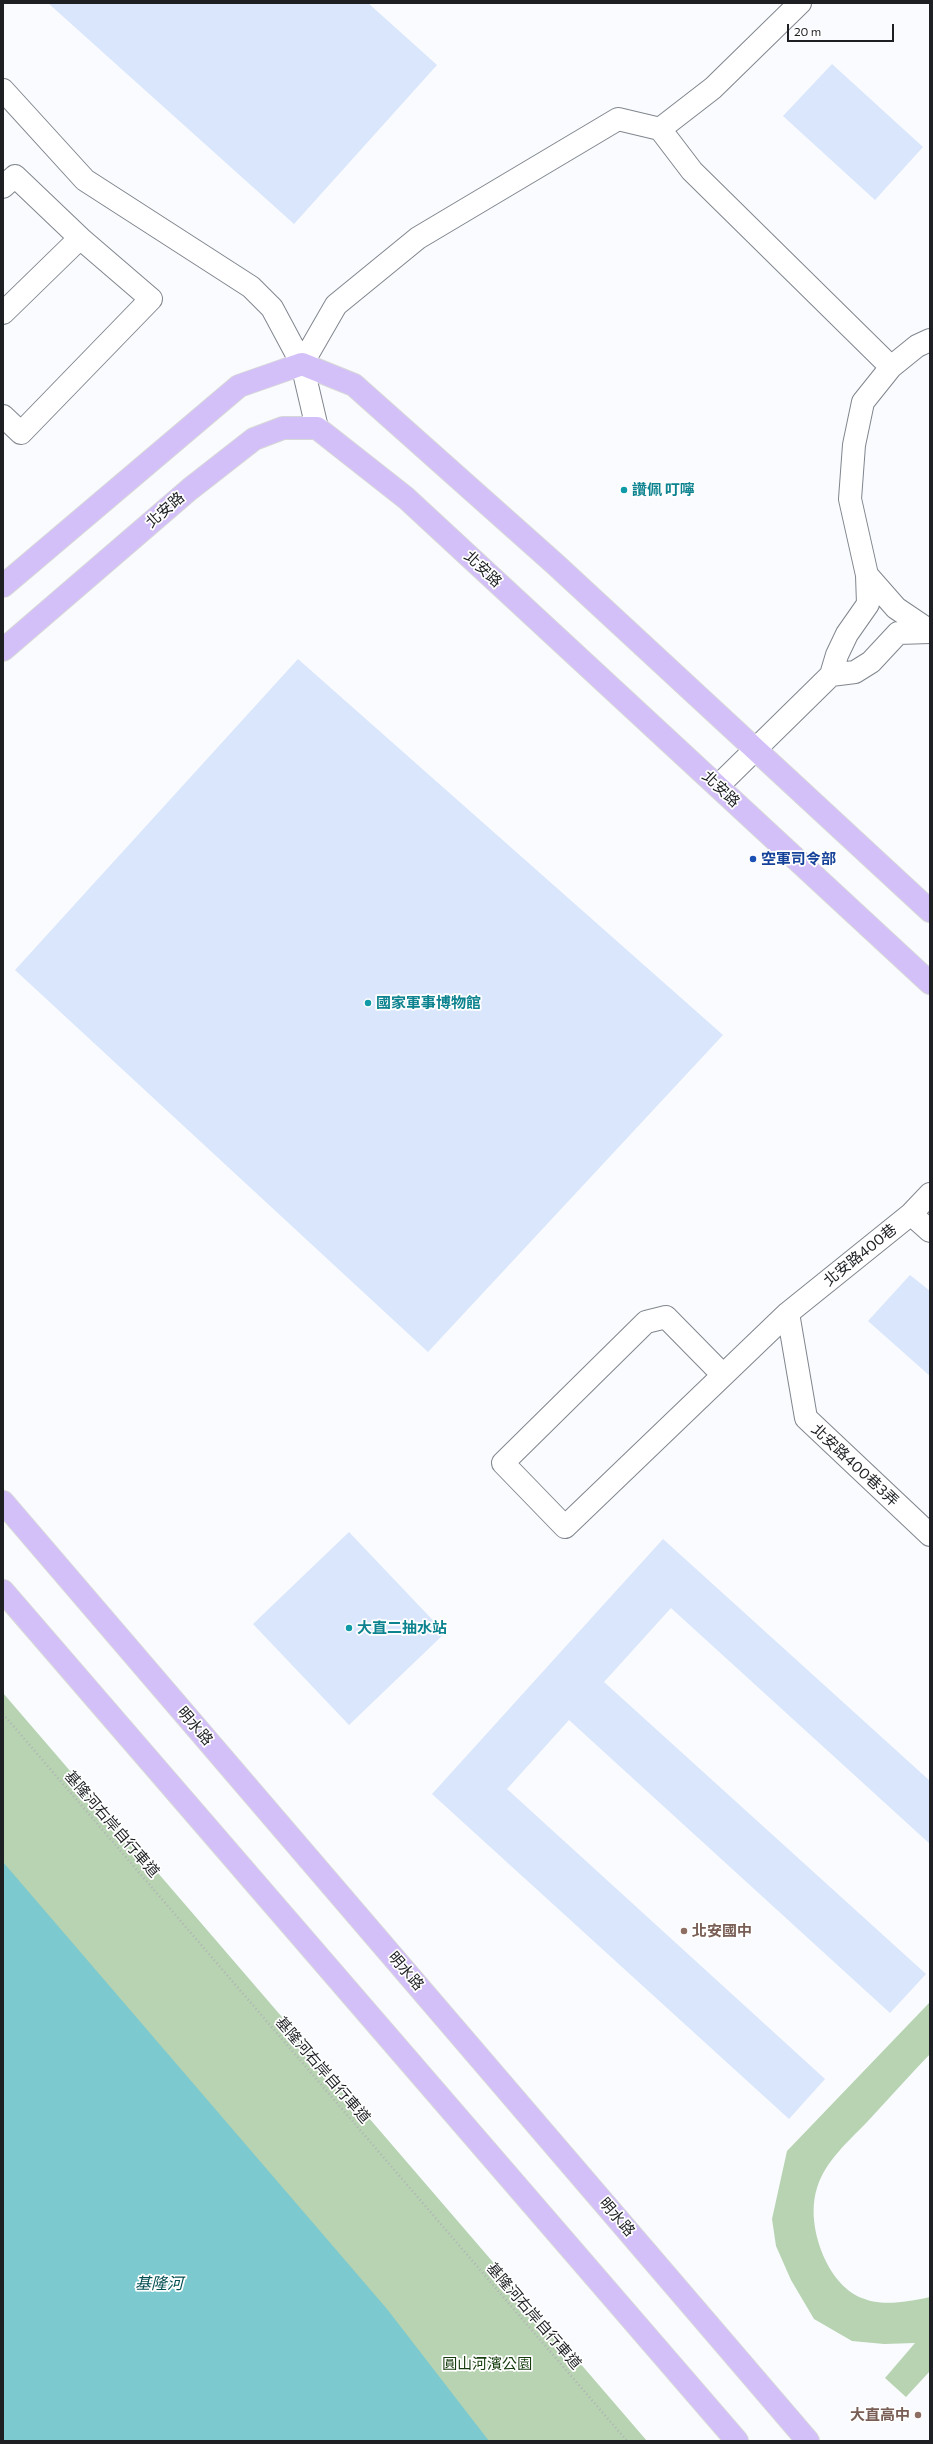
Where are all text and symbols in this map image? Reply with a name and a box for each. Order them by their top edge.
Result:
scale bar [789,16,896,42]
text: 20 m [794,24,821,38]
place label: 讚佩 叮嚀 [632,481,695,499]
marker: 讚佩 叮嚀 [619,485,629,495]
street label: 北安路 [142,488,188,532]
street label: 北安路 [460,547,506,591]
street label: 北安路 [698,767,744,811]
place label: 空軍司令部 [761,850,836,868]
marker: 空軍司令部 [748,854,758,864]
place label: 國家軍事博物館 [376,994,481,1012]
marker: 國家軍事博物館 [363,998,373,1008]
street label: 北安路400巷 [820,1220,900,1290]
street label: 北安路400巷3弄 [808,1420,902,1510]
place label: 大直二抽水站 [357,1619,447,1637]
marker: 大直二抽水站 [344,1623,354,1633]
street label: 明水路 [173,1703,217,1749]
street label: 基隆河右岸自行車道 [61,1767,163,1881]
place label: 北安國中 [692,1922,752,1940]
marker: 北安國中 [679,1926,689,1936]
street label: 明水路 [384,1948,428,1994]
street label: 基隆河右岸自行車道 [272,2013,374,2127]
street label: 明水路 [595,2194,639,2240]
street label: 基隆河右岸自行車道 [483,2259,585,2373]
water label: 基隆河 [135,2274,183,2294]
park label: 圓山河濱公園 [442,2355,532,2373]
place label: 大直高中 [850,2406,910,2424]
marker: 大直高中 [913,2410,923,2420]

